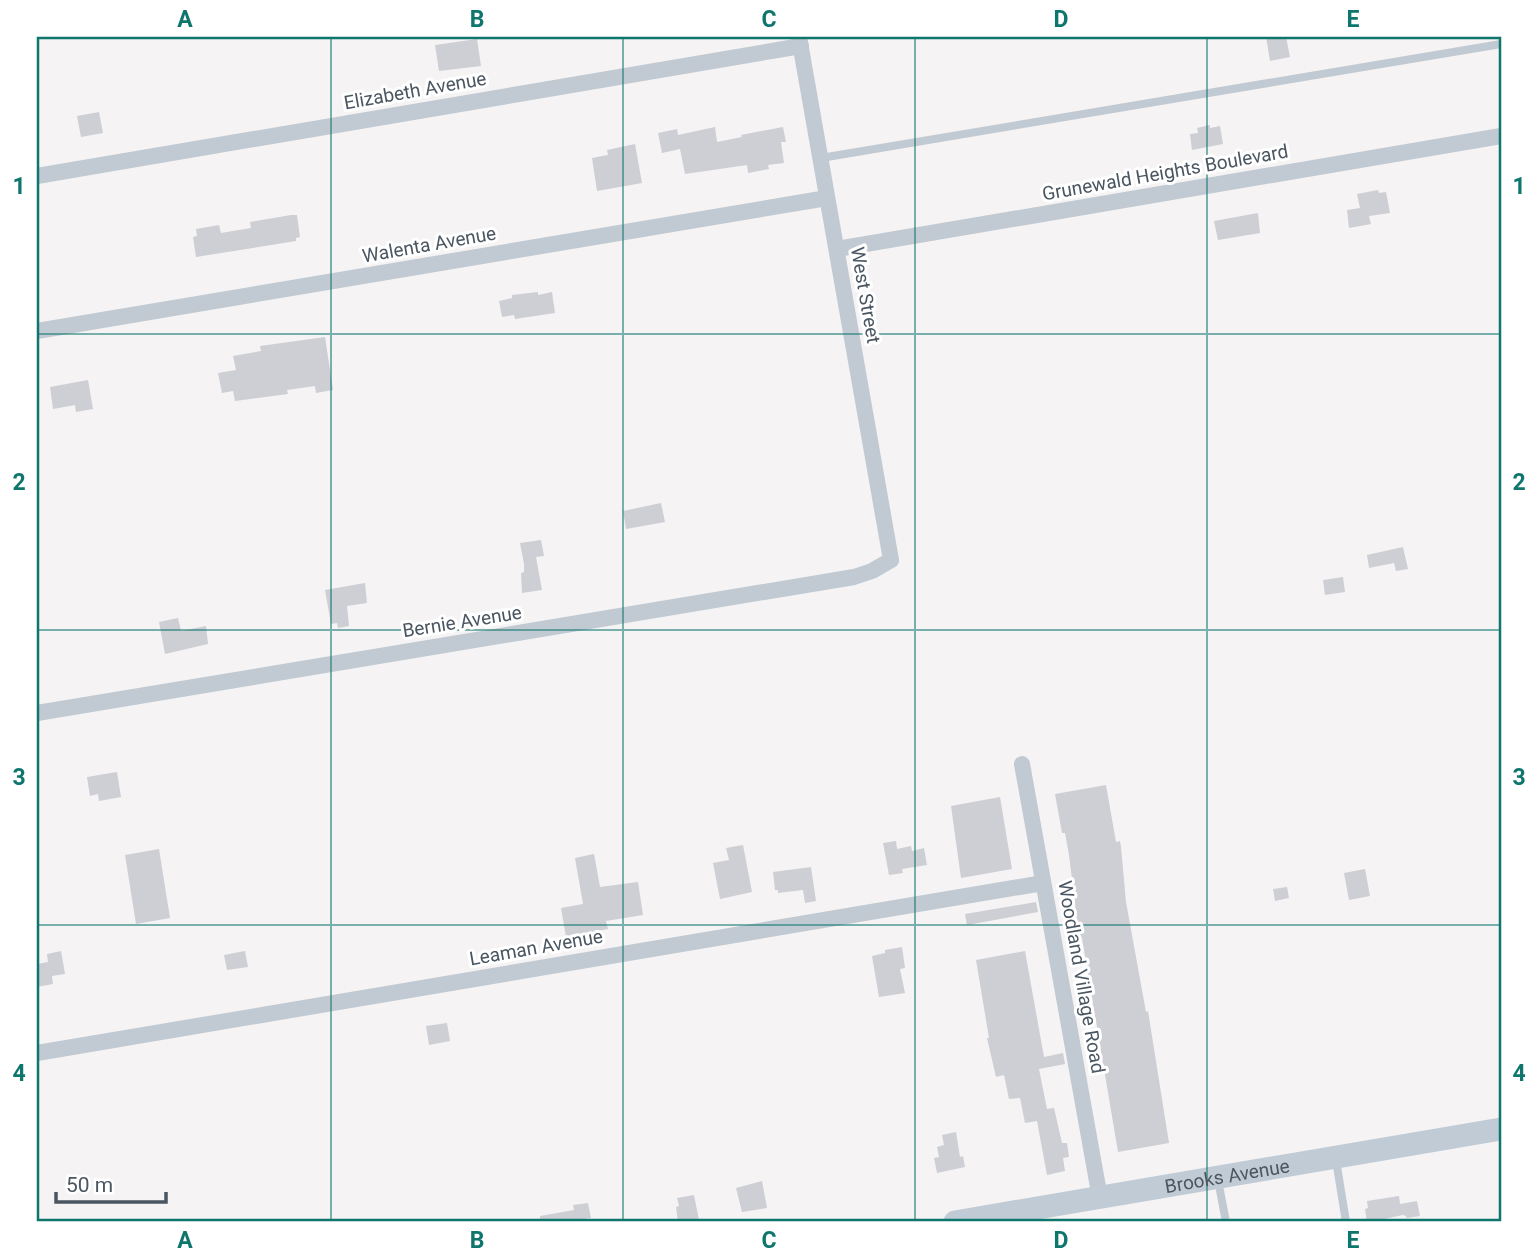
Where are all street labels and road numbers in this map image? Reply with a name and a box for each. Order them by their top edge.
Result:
street label: Elizabeth Avenue [342,67,488,114]
street label: Grunewald Heights Boulevard [1040,140,1290,205]
street label: Walenta Avenue [360,221,498,268]
street label: West Street [846,245,885,345]
street label: Bernie Avenue [401,601,523,642]
street label: Woodland Village Road [1053,879,1110,1075]
street label: Leaman Avenue [468,924,605,971]
street label: Brooks Avenue [1163,1154,1291,1198]

